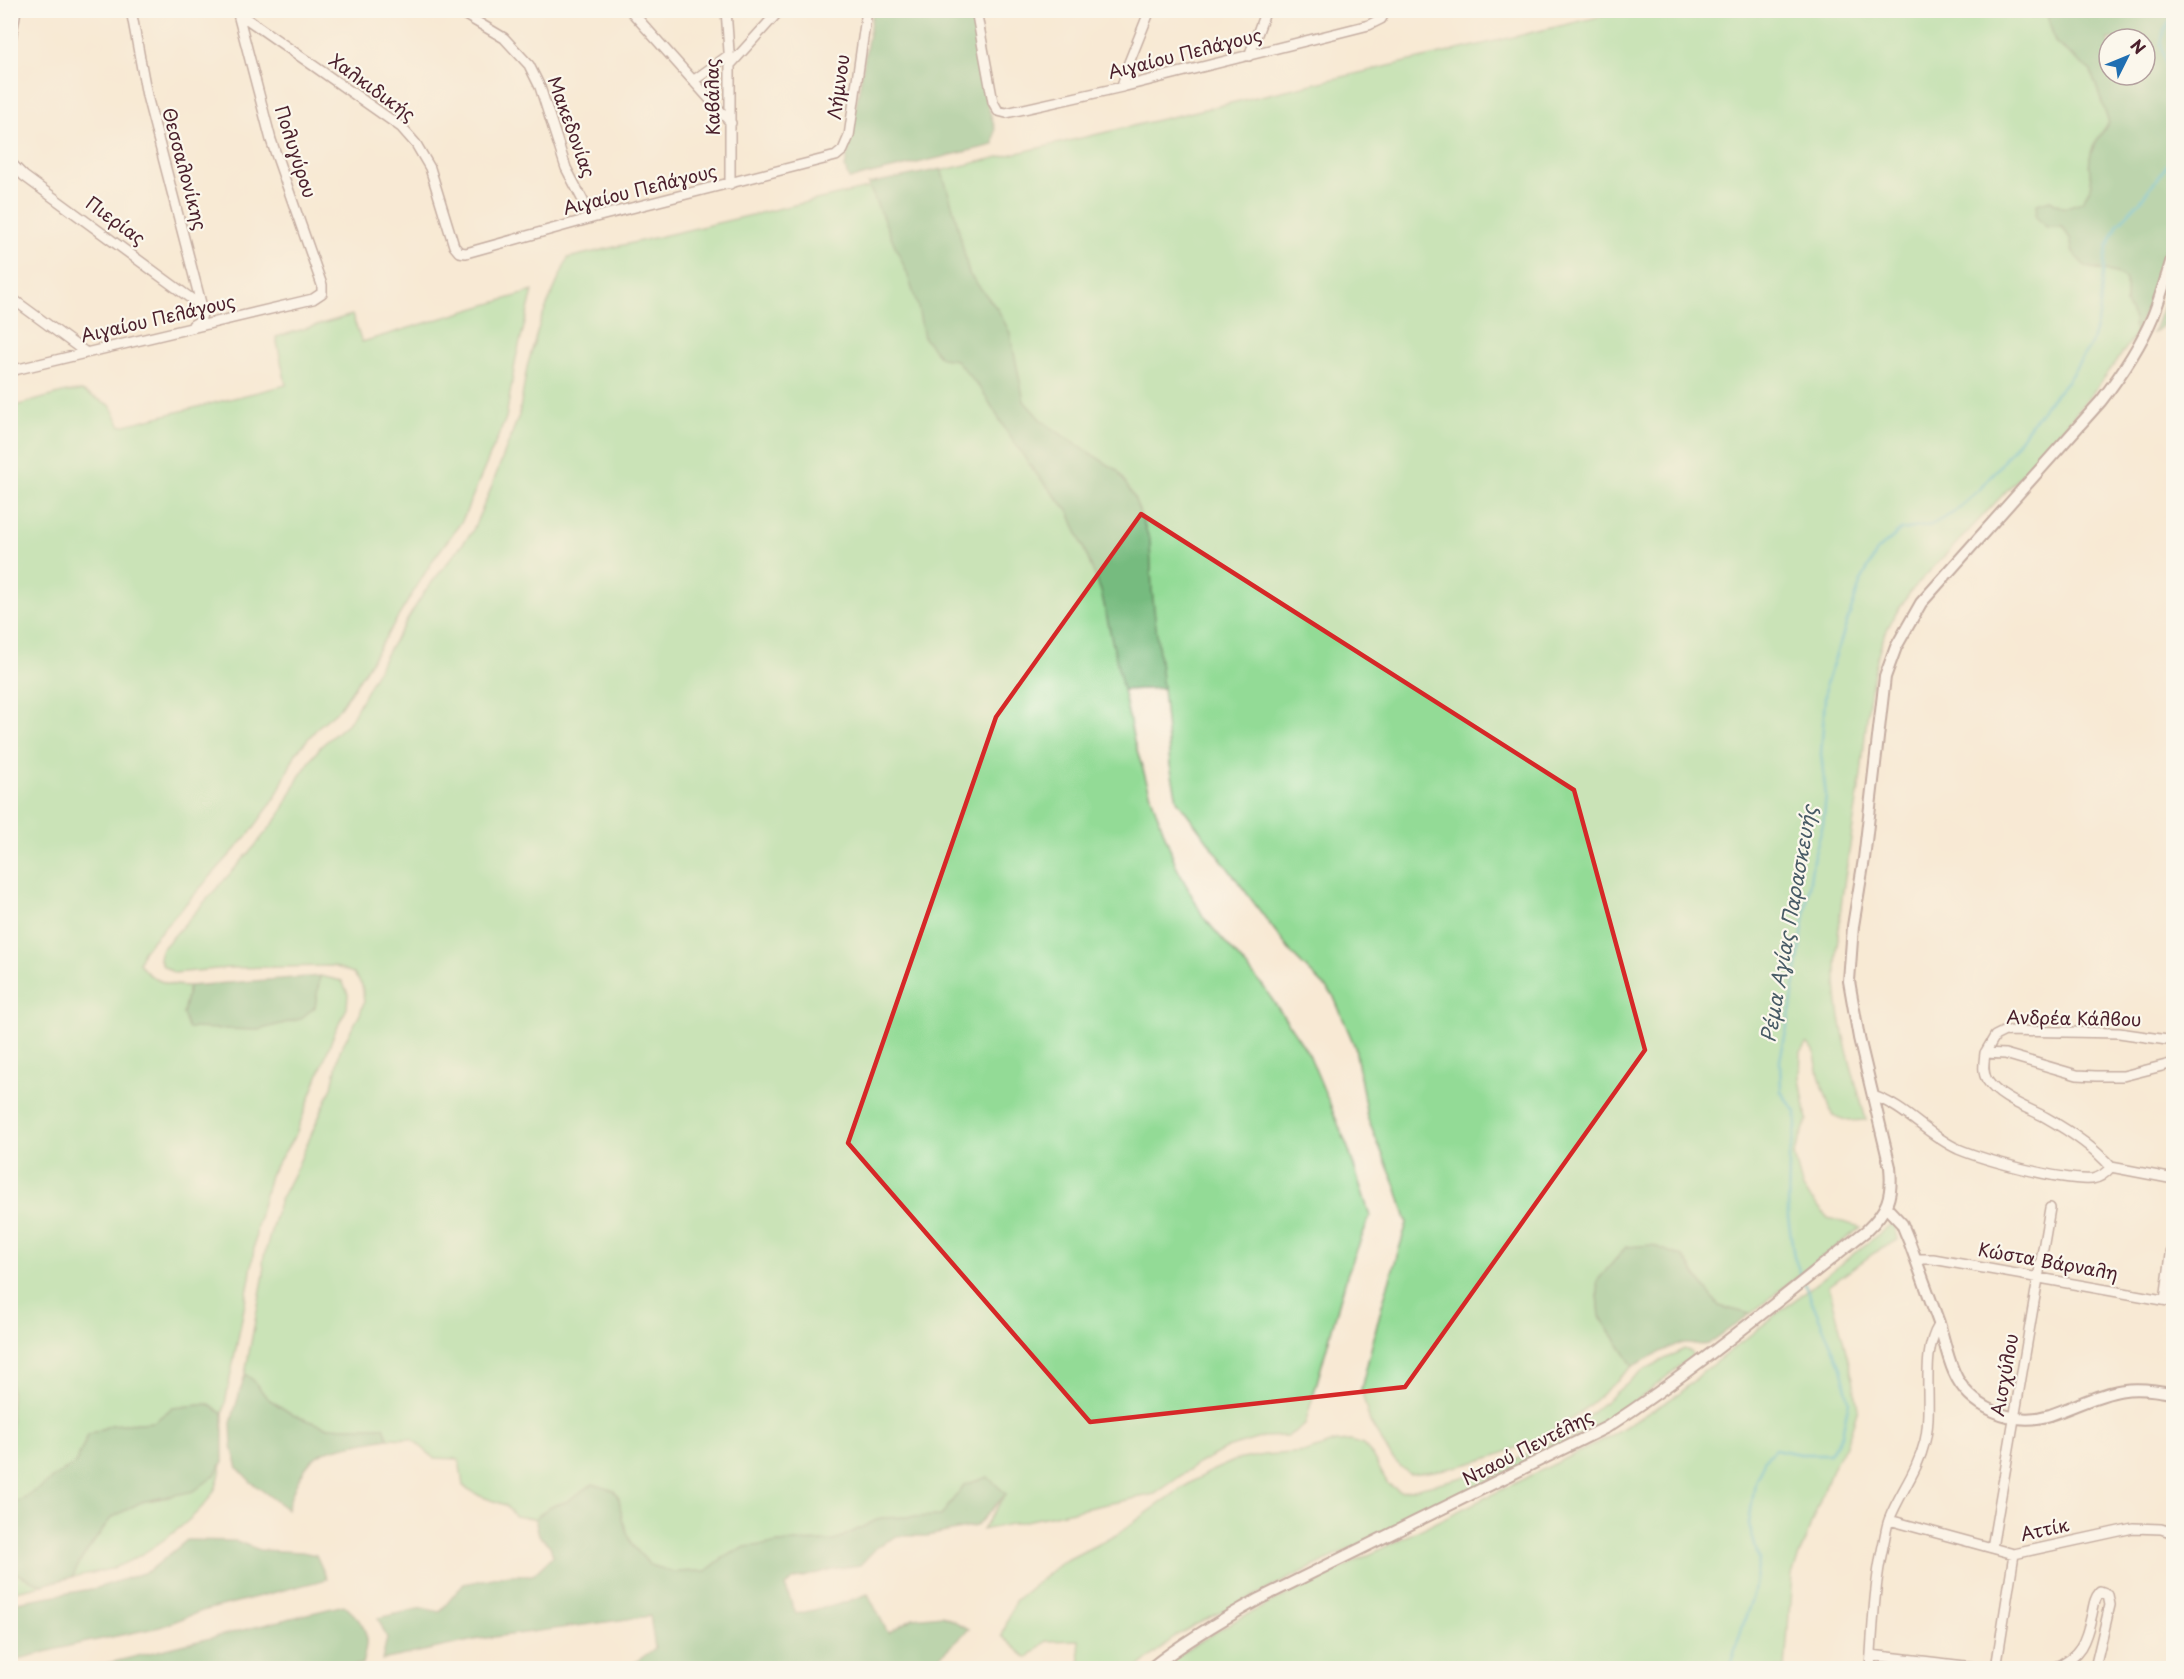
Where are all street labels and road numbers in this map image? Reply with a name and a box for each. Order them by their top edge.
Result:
street label: Αιγαίου Πελάγους [1105,20,1264,85]
street label: Χαλκιδικής [324,46,422,127]
street label: Λήμνου [820,52,855,121]
street label: Καβάλας [697,58,726,136]
street label: Μακεδονίας [542,72,603,181]
street label: Πολυγύρου [269,102,324,201]
street label: Θεσσαλονίκης [156,104,215,233]
street label: Αιγαίου Πελάγους [560,156,719,221]
street label: Πιερίας [80,189,152,251]
street label: Αιγαίου Πελάγους [78,287,238,348]
street label: Ανδρέα Κάλβου [2006,1003,2142,1032]
street label: Κώστα Βάρναλη [1976,1235,2120,1286]
street label: Αισχύλου [1983,1331,2024,1418]
street label: Νταού Πεντέλης [1457,1402,1598,1491]
street label: Αττίκ [2018,1510,2072,1547]

